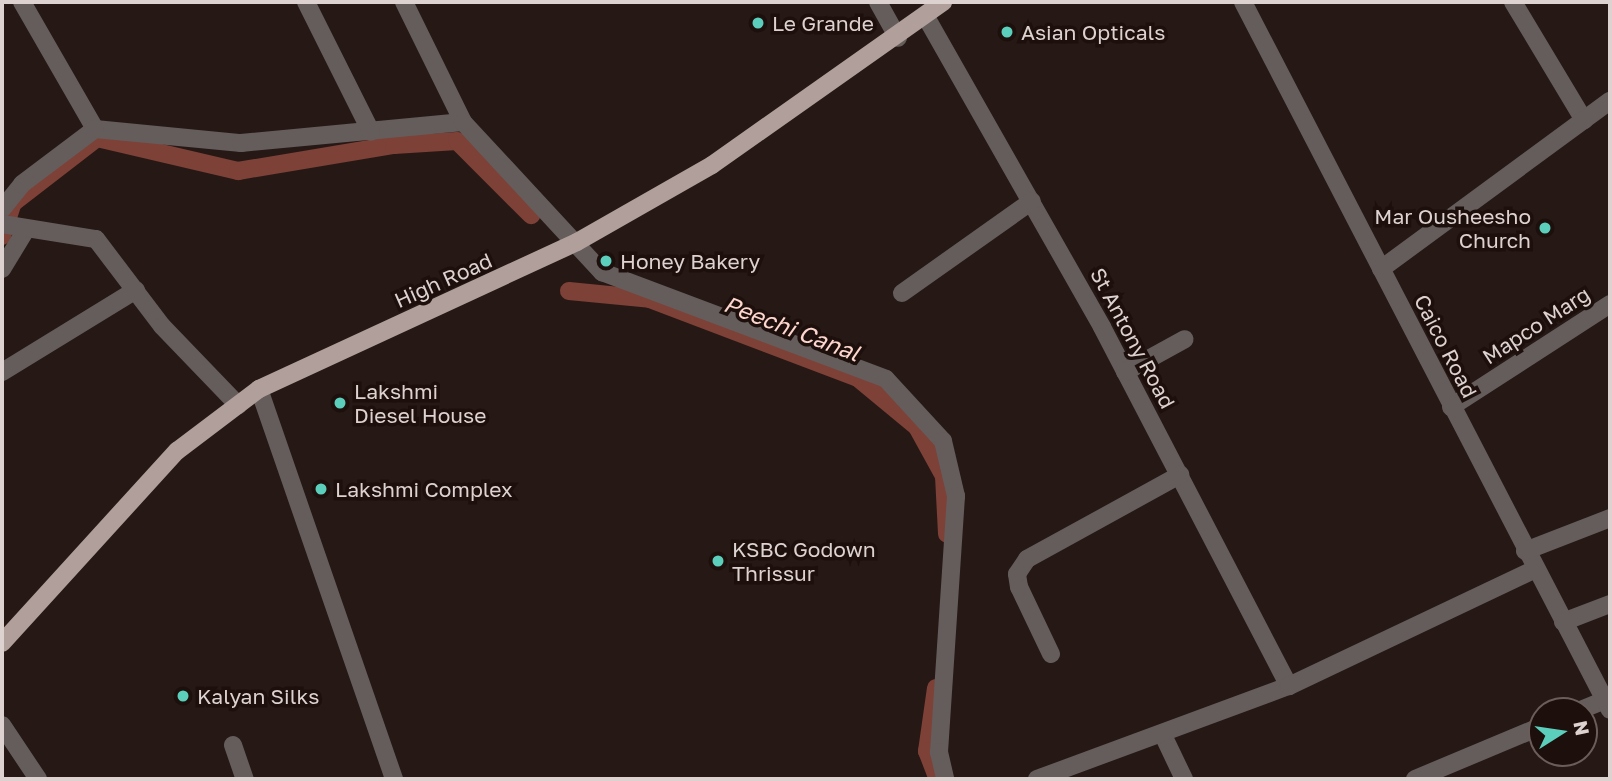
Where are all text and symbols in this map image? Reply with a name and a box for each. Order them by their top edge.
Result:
place label: Le Grande [772,10,874,36]
marker: Le Grande [750,15,766,31]
place label: Asian Opticals [1021,19,1165,45]
marker: Asian Opticals [999,24,1015,40]
place label: Mar Ousheesho Church [1374,203,1531,253]
marker: Mar Ousheesho Church [1537,220,1553,236]
street label: High Road [390,247,496,313]
place label: Honey Bakery [620,248,760,274]
marker: Honey Bakery [598,253,614,269]
street label: St Antony Road [1085,263,1181,413]
street label: Mapco Marg [1478,281,1594,369]
water label: Peechi Canal [720,289,864,367]
street label: Caico Road [1409,290,1483,402]
place label: Lakshmi Diesel House [354,378,486,428]
marker: Lakshmi Diesel House [332,395,348,411]
place label: Lakshmi Complex [335,476,513,502]
marker: Lakshmi Complex [313,481,329,497]
place label: KSBC Godown Thrissur [732,536,876,586]
marker: KSBC Godown Thrissur [710,553,726,569]
place label: Kalyan Silks [197,683,319,709]
marker: Kalyan Silks [175,688,191,704]
north arrow [1528,697,1598,767]
text: N [1569,718,1595,737]

